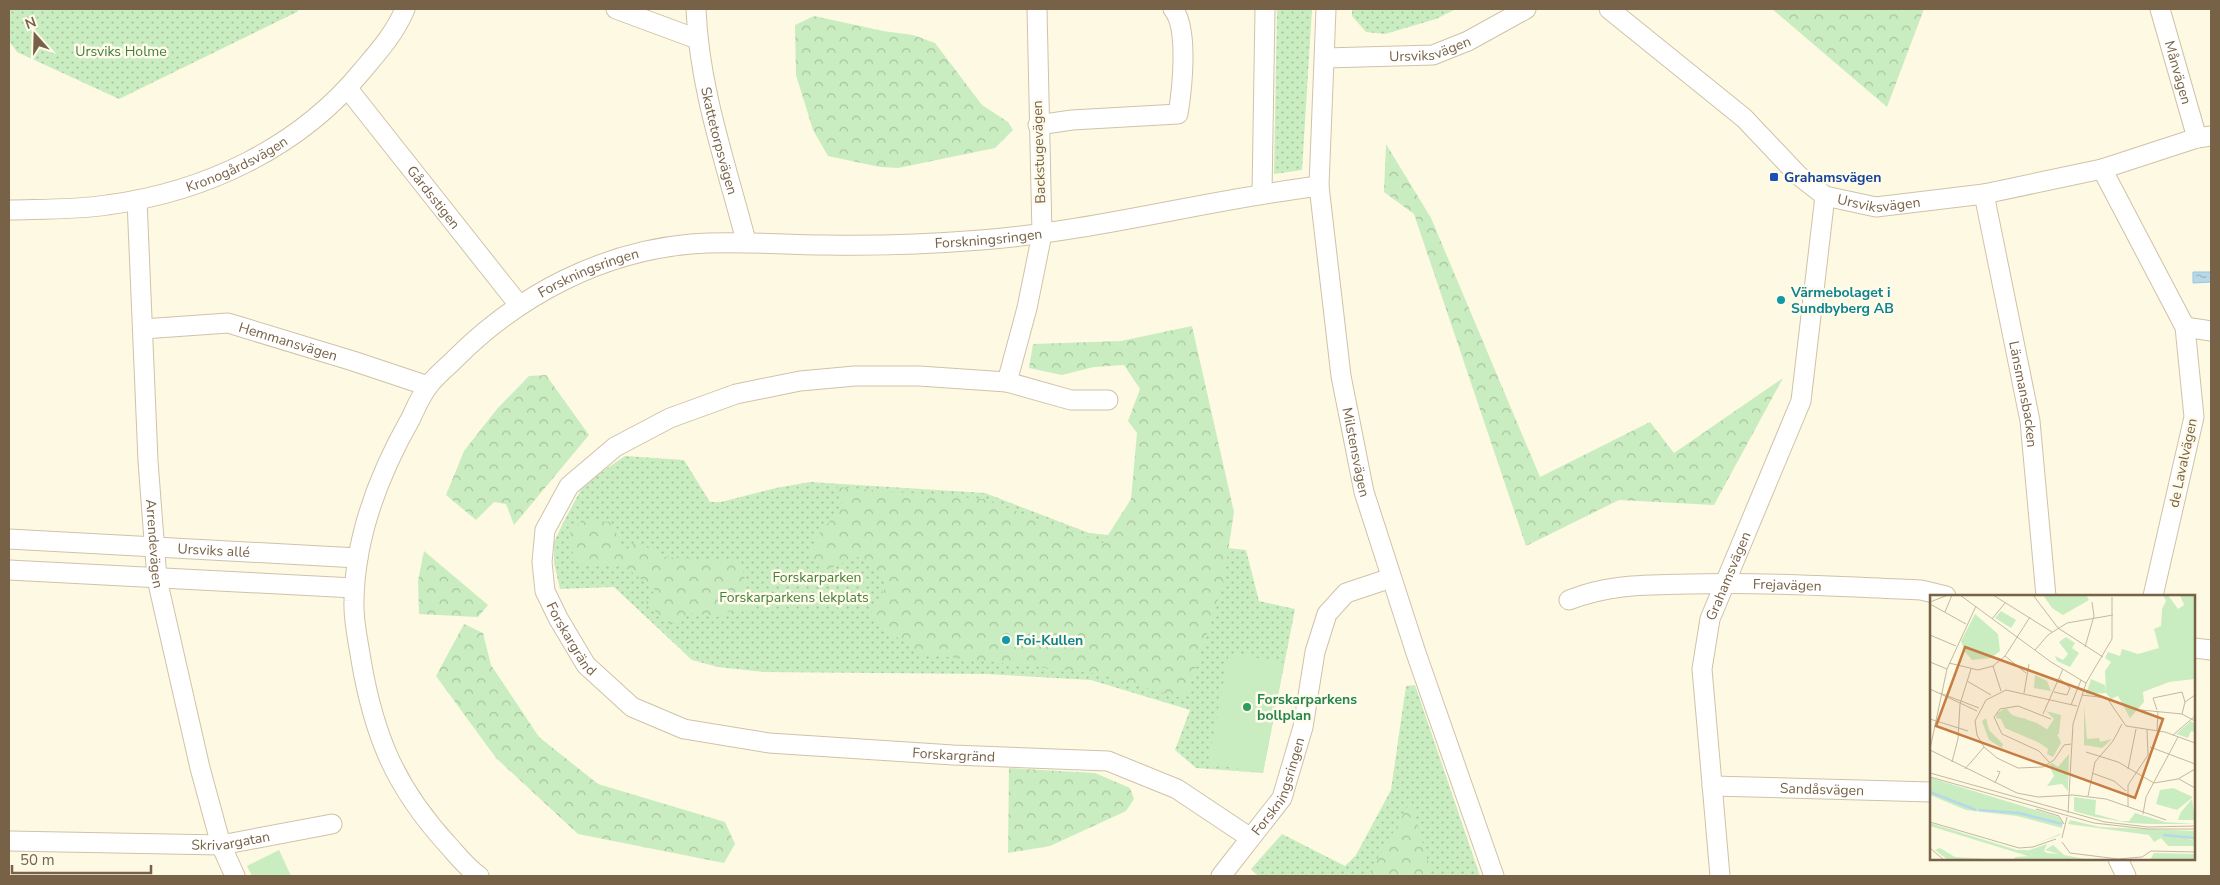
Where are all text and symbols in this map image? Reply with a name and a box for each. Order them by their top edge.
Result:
north arrow [10,10,60,60]
text: N [23,13,39,34]
street label: Ursviksvägen [1389,31,1474,66]
street label: Månvägen [2160,38,2196,107]
park label: Ursviks Holme [75,42,167,61]
street label: Skattetorpsvägen [697,85,742,197]
street label: Backstugevägen [1028,100,1050,204]
street label: Kronogårdsvägen [183,132,291,196]
street label: Gårdsstigen [403,162,465,233]
place label: Grahamsvägen [1784,168,1881,187]
marker: Grahamsvägen [1768,171,1780,183]
street label: Ursviksvägen [1836,189,1921,216]
street label: Forskningsringen [934,224,1043,253]
street label: Forskningsringen [534,244,641,302]
place label: Värmebolaget i Sundbyberg AB [1790,283,1894,318]
marker: Värmebolaget i Sundbyberg AB [1775,294,1787,306]
street label: Hemmansvägen [236,317,340,365]
street label: Länsmansbacken [2004,339,2042,448]
street label: Milstensvägen [1338,406,1375,500]
street label: de Lavalvägen [2164,417,2202,509]
street label: Arrendevägen [141,498,168,590]
street label: Grahamsvägen [1701,529,1755,623]
street label: Ursviks allé [177,539,250,562]
park label: Forskarparken [772,568,862,587]
street label: Frejavägen [1753,574,1822,595]
park label: Forskarparkens lekplats [719,588,869,607]
inset map [1930,595,2195,860]
street label: Forskargränd [542,599,601,680]
place label: Foi-Kullen [1016,631,1083,650]
marker: Foi-Kullen [1000,634,1012,646]
place label: Forskarparkens bollplan [1257,690,1357,725]
marker: Forskarparkens bollplan [1241,701,1253,713]
street label: Forskningsringen [1247,735,1309,839]
street label: Forskargränd [912,743,995,766]
street label: Sandåsvägen [1780,778,1864,800]
street label: Skrivargatan [191,826,271,855]
scale bar [12,842,151,874]
text: 50 m [20,850,55,870]

